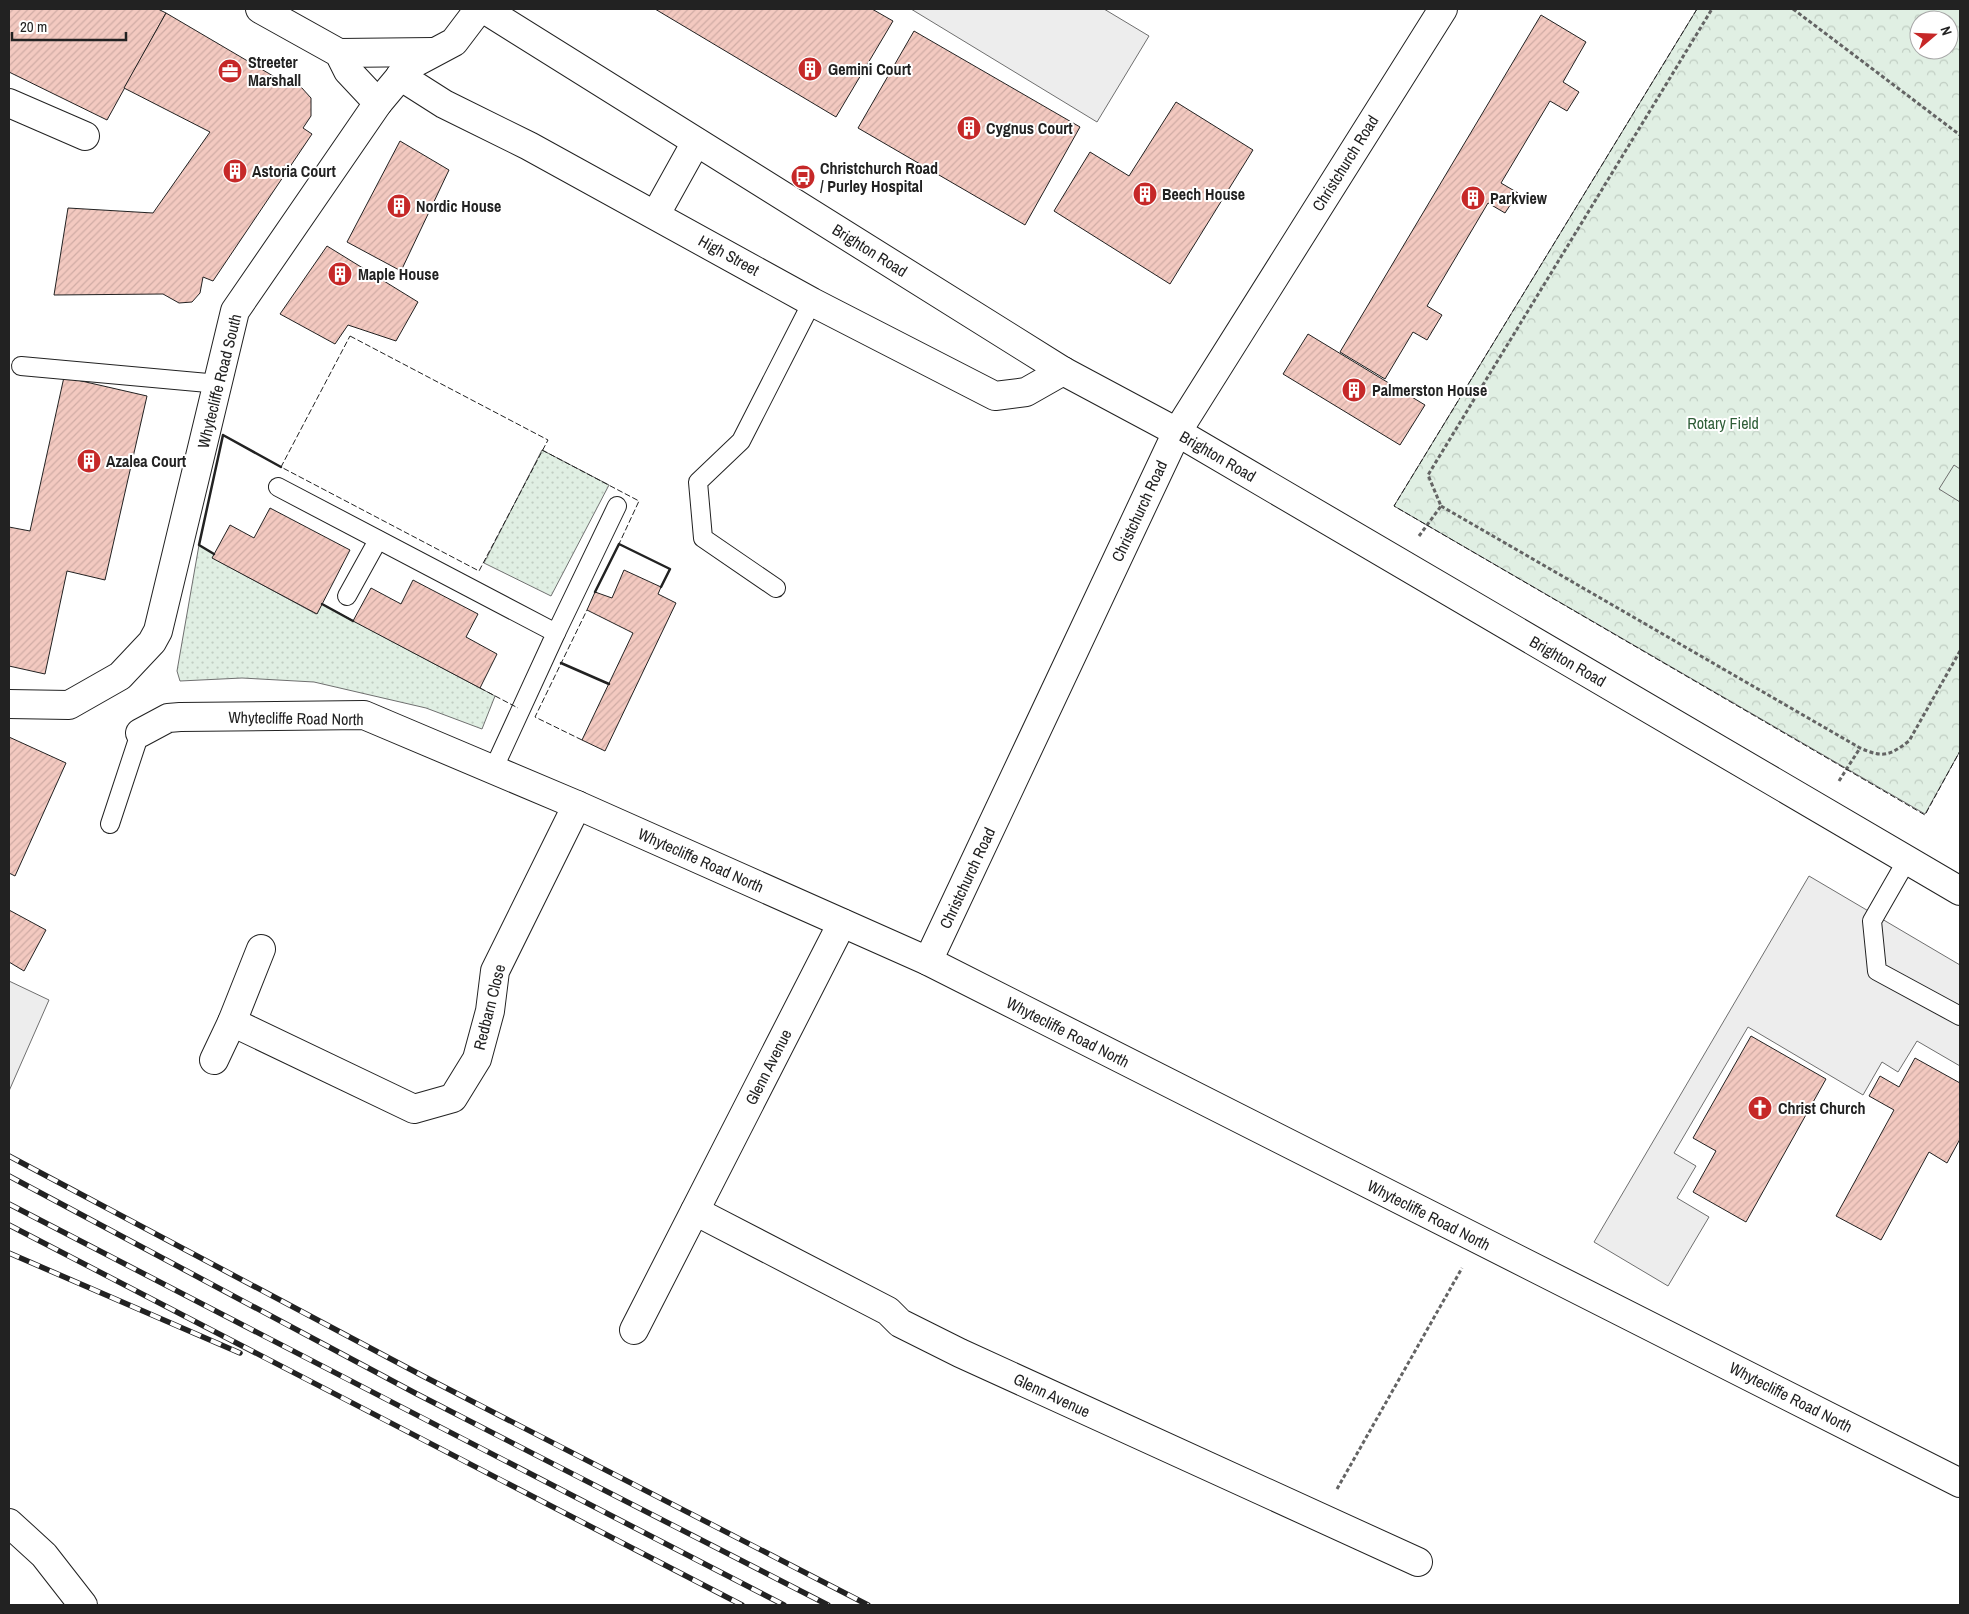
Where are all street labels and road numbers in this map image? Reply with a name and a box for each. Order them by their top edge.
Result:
street label: Christchurch Road [1307,111,1383,215]
street label: Brighton Road [828,218,912,282]
street label: High Street [695,229,764,281]
street label: Whytecliffe Road South [192,312,246,450]
street label: Brighton Road [1176,425,1260,487]
street label: Christchurch Road [1106,457,1172,565]
street label: Brighton Road [1526,630,1610,692]
street label: Whytecliffe Road North [228,706,364,730]
street label: Whytecliffe Road North [635,822,767,898]
street label: Christchurch Road [934,824,1000,932]
street label: Redbarn Close [468,962,510,1052]
street label: Whytecliffe Road North [1003,991,1133,1073]
street label: Glenn Avenue [740,1025,796,1109]
street label: Whytecliffe Road North [1364,1174,1494,1256]
street label: Whytecliffe Road North [1726,1356,1856,1438]
street label: Glenn Avenue [1010,1368,1094,1422]

